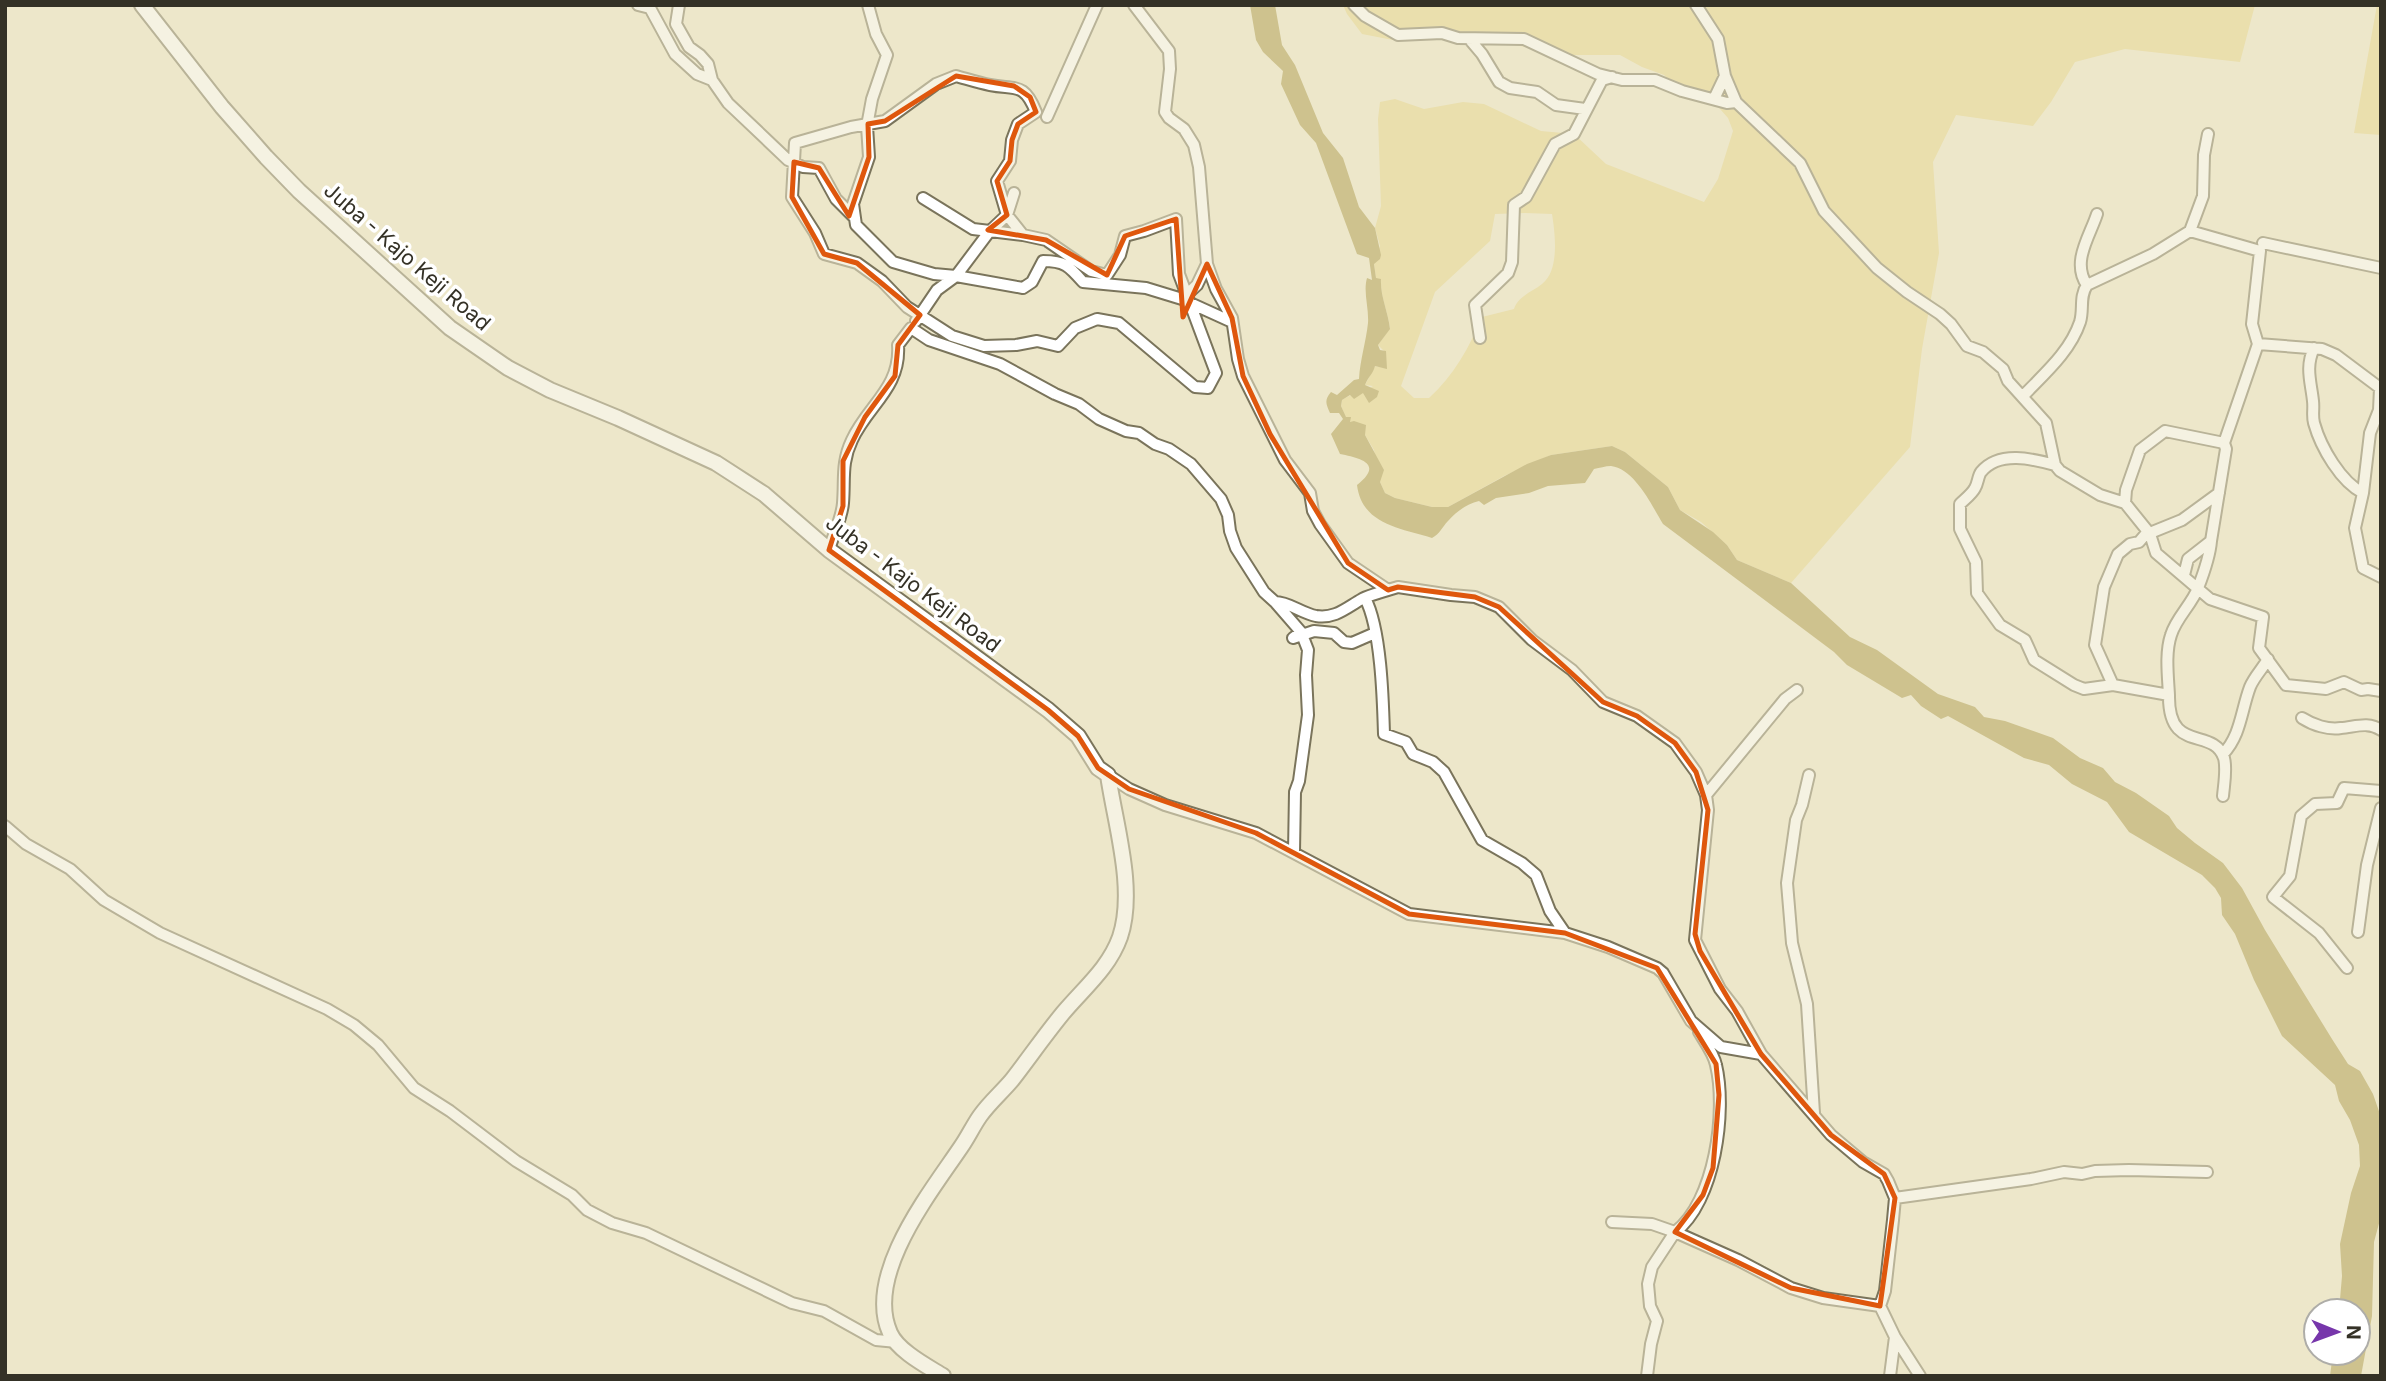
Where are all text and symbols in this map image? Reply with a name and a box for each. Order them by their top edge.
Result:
street label: Juba - Kajo Keji Road [319,177,496,336]
street label: Juba - Kajo Keji Road [821,510,1006,658]
north arrow [2302,1297,2372,1367]
text: N [2342,1325,2365,1340]

